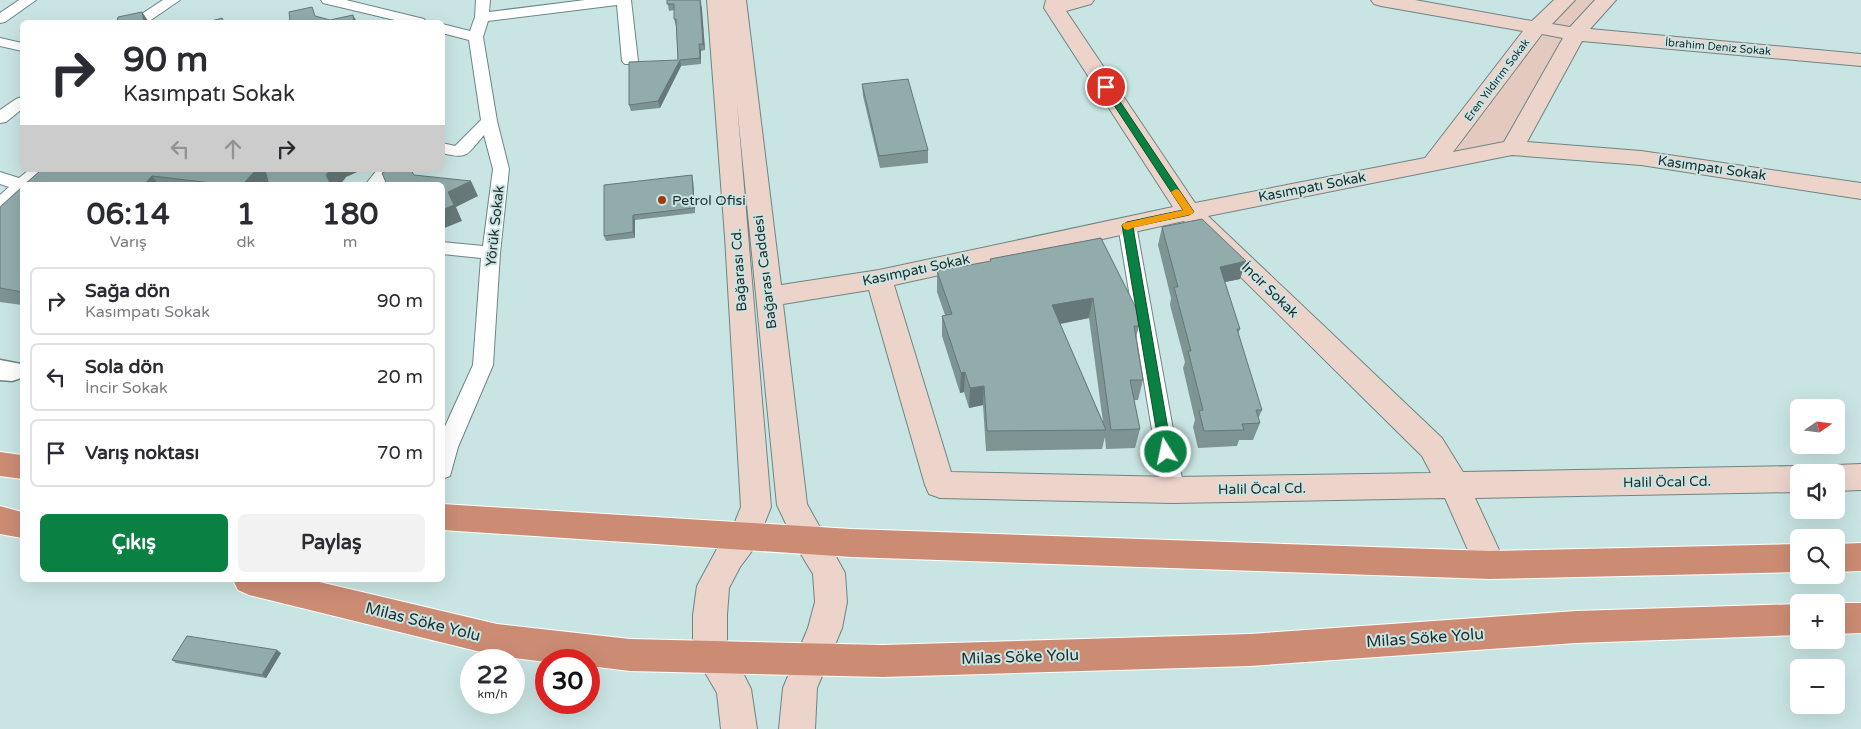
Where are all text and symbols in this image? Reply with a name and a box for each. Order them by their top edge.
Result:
street label: Eren Yıldırım Sokak [1462,36,1532,124]
street label: İbrahim Deniz Sokak [1664,36,1772,58]
text: 90 m [123,39,208,81]
icon: right [40,40,105,105]
pin [1085,66,1127,108]
icon: arrive [1092,73,1120,101]
text: Kasımpatı Sokak [123,81,295,107]
icon: left [166,135,194,163]
icon: ahead [219,135,247,163]
icon: right [272,135,300,163]
street label: Kasımpatı Sokak [1657,152,1768,184]
street label: Kasımpatı Sokak [1257,168,1368,206]
street label: Yörük Sokak [482,184,508,268]
place label: Petrol Ofisi [672,192,746,209]
marker: Petrol Ofisi [656,194,668,206]
text: 06:14 [87,196,170,233]
text: 1 [236,196,255,233]
text: 180 [322,196,378,233]
street label: Bağarası Caddesi [750,214,780,330]
street label: Bağarası Cd. [728,228,750,312]
text: Varış [110,232,147,252]
text: dk [236,232,255,252]
text: m [343,232,357,252]
street label: Kasımpatı Sokak [861,250,972,290]
street label: İncir Sokak [1238,259,1302,322]
text: Sağa dön [85,280,170,302]
icon: right [42,287,70,315]
text: 90 m [377,290,423,312]
text: Kasımpatı Sokak [85,302,210,322]
text: Sola dön [85,356,164,378]
icon: left [42,363,70,391]
text: 20 m [377,366,423,388]
text: İncir Sokak [85,378,168,398]
north arrow [1790,399,1845,454]
map controls [1790,399,1845,714]
position arrow [1139,425,1191,477]
icon: arrive [42,439,70,467]
text: Varış noktası [85,442,199,464]
text: 70 m [377,442,423,464]
button: sound [1790,464,1845,519]
street label: Halil Öcal Cd. [1623,473,1711,491]
street label: Halil Öcal Cd. [1218,480,1306,498]
button: Çıkış [40,514,228,572]
button: Paylaş [238,514,425,572]
button: search [1790,529,1845,584]
button: + [1790,594,1845,649]
street label: Milas Söke Yolu [363,598,483,646]
street label: Milas Söke Yolu [1365,624,1485,652]
street label: Milas Söke Yolu [961,645,1079,669]
speed limit sign: 30 [535,649,600,714]
button: − [1790,659,1845,714]
text: 22 [477,660,508,690]
text: km/h [477,687,508,701]

